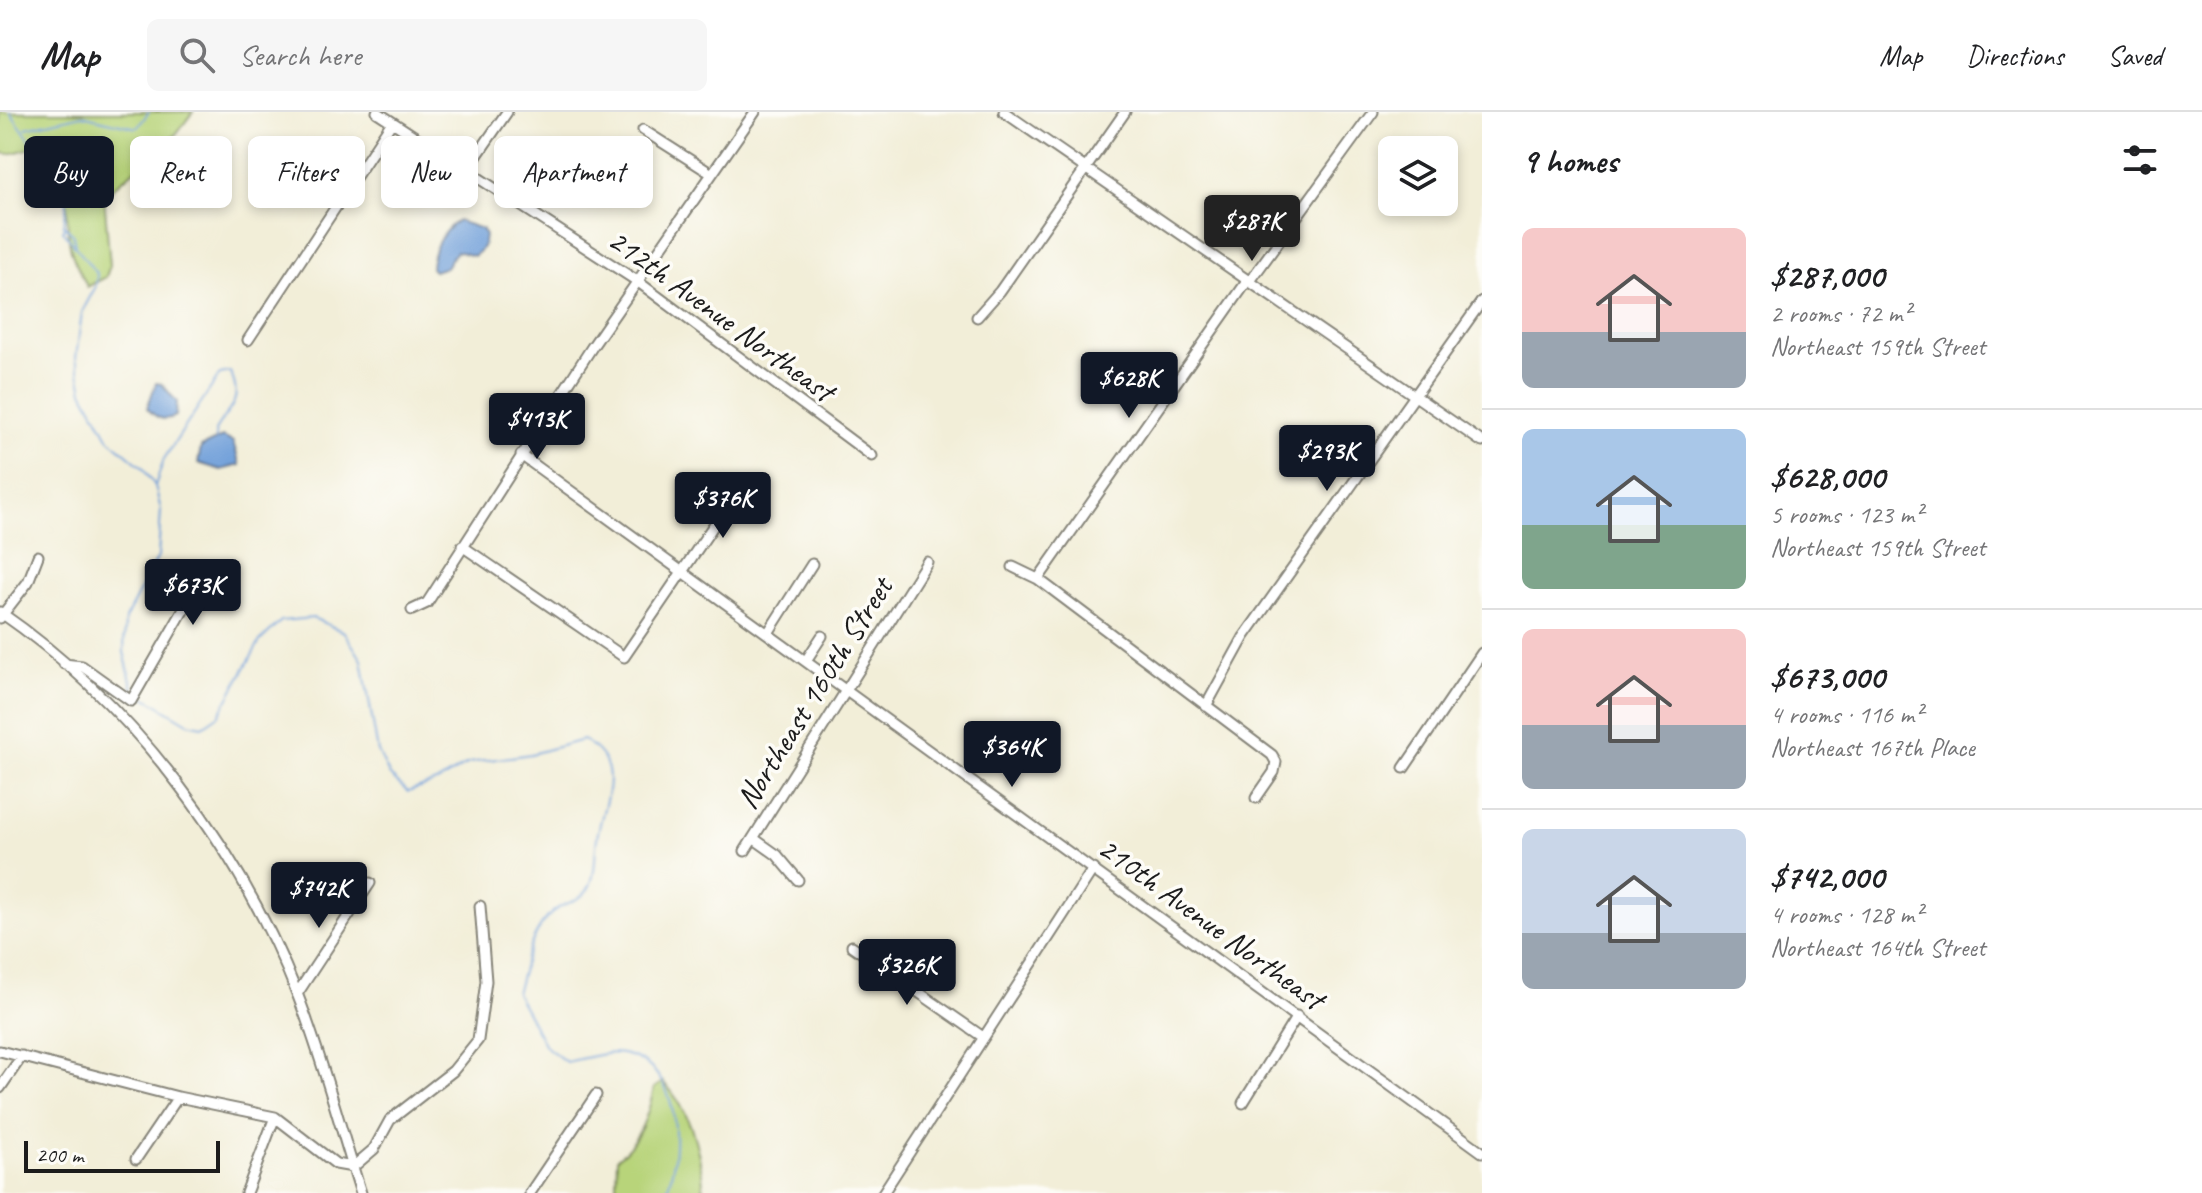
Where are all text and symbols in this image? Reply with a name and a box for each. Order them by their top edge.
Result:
search box [147,19,707,91]
text: Map [40,32,99,79]
icon: search [175,33,219,77]
text: Search here [239,36,361,74]
text: Map [1879,38,1922,73]
text: Directions [1966,38,2064,73]
text: Saved [2108,38,2162,73]
chip: Buy [24,136,114,208]
chip: Rent [130,136,232,208]
chip: Filters [248,136,365,208]
chip: New [381,136,478,208]
chip: Apartment [494,136,653,208]
map controls [1378,136,1458,216]
button: layers [1378,136,1458,216]
icon: filters [2118,138,2162,182]
text: 9 homes [1522,139,1618,182]
pin: $287K [1196,195,1308,263]
text: $287K [1222,204,1282,237]
street label: 212th Avenue Northeast [600,219,846,414]
text: $287,000 [1770,254,1884,297]
icon: home [1586,260,1682,356]
text: 2 rooms · 72 m² [1770,297,1911,330]
text: Northeast 159th Street [1770,330,1985,363]
pin: $628K [1073,352,1185,420]
text: $628K [1099,361,1159,394]
pin: $413K [481,393,593,461]
text: $413K [507,402,567,435]
pin: $293K [1271,425,1383,493]
text: $293K [1297,434,1357,467]
text: $628,000 [1770,455,1885,498]
icon: home [1586,461,1682,557]
pin: $376K [667,472,779,540]
text: $376K [693,481,753,514]
text: 5 rooms · 123 m² [1770,498,1922,531]
text: Northeast 159th Street [1770,531,1985,564]
pin: $673K [137,559,249,627]
street label: Northeast 160th Street [726,567,903,816]
text: $673K [163,568,223,601]
text: $673,000 [1770,655,1884,698]
icon: home [1586,661,1682,757]
text: 4 rooms · 116 m² [1770,698,1922,731]
pin: $364K [956,721,1068,789]
text: $364K [982,730,1042,763]
text: Northeast 167th Place [1770,731,1975,764]
street label: 210th Avenue Northeast [1090,827,1336,1022]
text: $742,000 [1770,855,1884,898]
icon: home [1586,861,1682,957]
pin: $742K [263,862,375,930]
text: $742K [289,871,349,904]
text: 4 rooms · 128 m² [1770,898,1922,931]
text: Northeast 164th Street [1770,931,1985,964]
pin: $326K [851,939,963,1007]
text: $326K [877,948,937,981]
scale bar [24,1137,220,1173]
text: 200 m [36,1141,83,1169]

